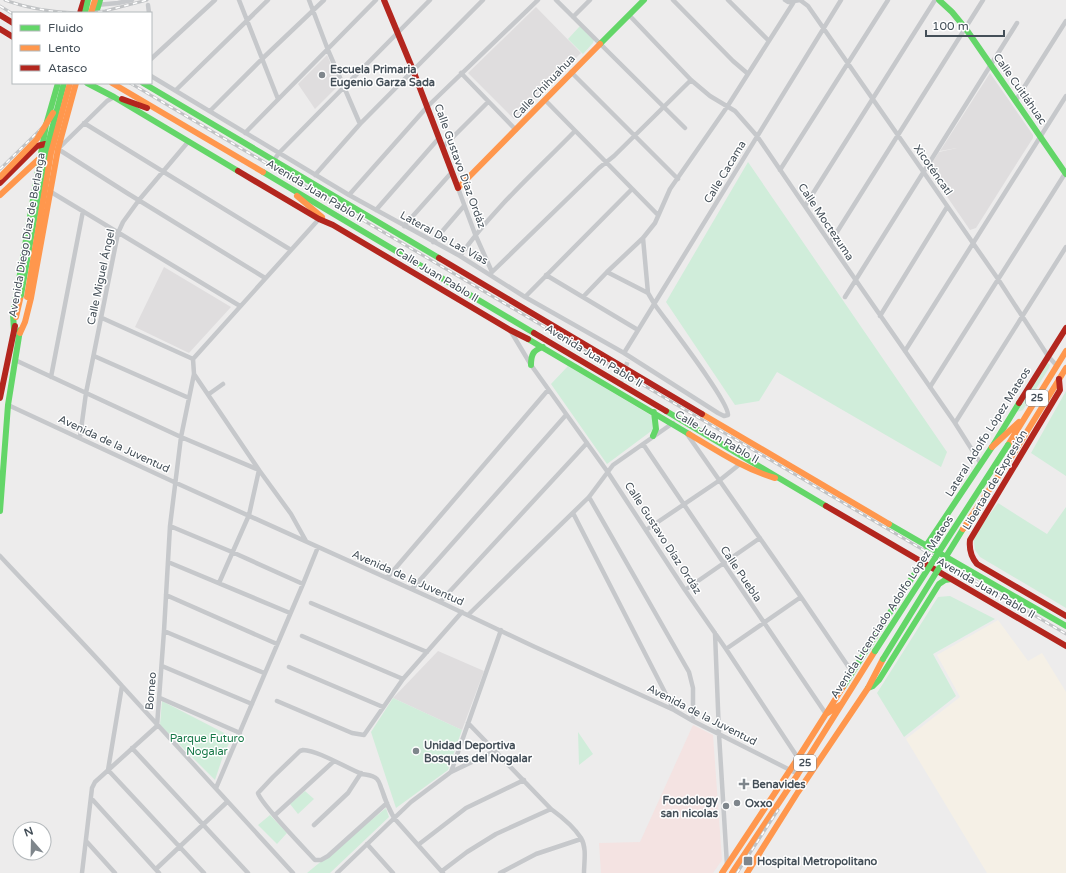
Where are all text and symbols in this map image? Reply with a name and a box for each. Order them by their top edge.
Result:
legend [12,12,152,84]
scale bar [926,12,1004,38]
text: 100 m [932,19,969,33]
text: Fluido [48,21,83,35]
text: Lento [48,41,81,55]
street label: Calle Cuitláhuac [991,51,1049,127]
street label: Calle Chihuahua [510,52,578,122]
text: Atasco [48,61,87,75]
place label: Escuela Primaria Eugenio Garza Sada [330,63,435,90]
marker: Escuela Primaria Eugenio Garza Sada [317,70,327,80]
street label: Calle Gustavo Díaz Ordáz [431,102,489,230]
street label: Calle Cacama [701,138,749,206]
street label: Xicoténcatl [911,142,955,198]
street label: Avenida Diego Díaz de Berlanga [6,152,48,318]
street label: Avenida Juan Pablo II [264,157,366,225]
street label: Calle Moctezuma [795,181,857,263]
street label: Lateral De Las Vías [398,208,490,268]
street label: Calle Miguel Ángel [83,228,118,326]
street label: Calle Juan Pablo II [393,245,481,305]
street label: Avenida Juan Pablo II [543,322,645,390]
street label: Lateral Adolfo López Mateos [943,365,1033,499]
road number: 25 [1026,390,1048,406]
street label: Calle Juan Pablo II [673,408,761,466]
street label: Avenida de la Juventud [56,412,172,476]
street label: Libertad de Expresión [960,428,1030,532]
street label: Calle Gustavo Díaz Ordáz [622,479,704,597]
street label: Avenida Licenciado Adolfo López Mateos [828,513,956,701]
street label: Calle Puebla [718,544,764,604]
street label: Avenida de la Juventud [350,547,466,609]
street label: Avenida Juan Pablo II [934,554,1038,622]
street label: Borneo [143,671,159,711]
street label: Avenida de la Juventud [645,682,759,748]
park label: Parque Futuro Nogalar [170,732,245,758]
place label: Unidad Deportiva Bosques del Nogalar [424,739,533,766]
marker: Unidad Deportiva Bosques del Nogalar [411,746,421,756]
road number: 25 [794,755,816,771]
place label: Benavides [752,778,806,791]
marker: Benavides [739,779,749,789]
place label: Foodology san nicolas [661,794,719,820]
place label: Oxxo [745,797,773,810]
marker: Oxxo [732,798,742,808]
marker: Foodology san nicolas [721,801,731,811]
north arrow [12,821,52,861]
text: N [22,824,35,840]
marker: Hospital Metropolitano [742,855,754,867]
place label: Hospital Metropolitano [757,855,878,869]

